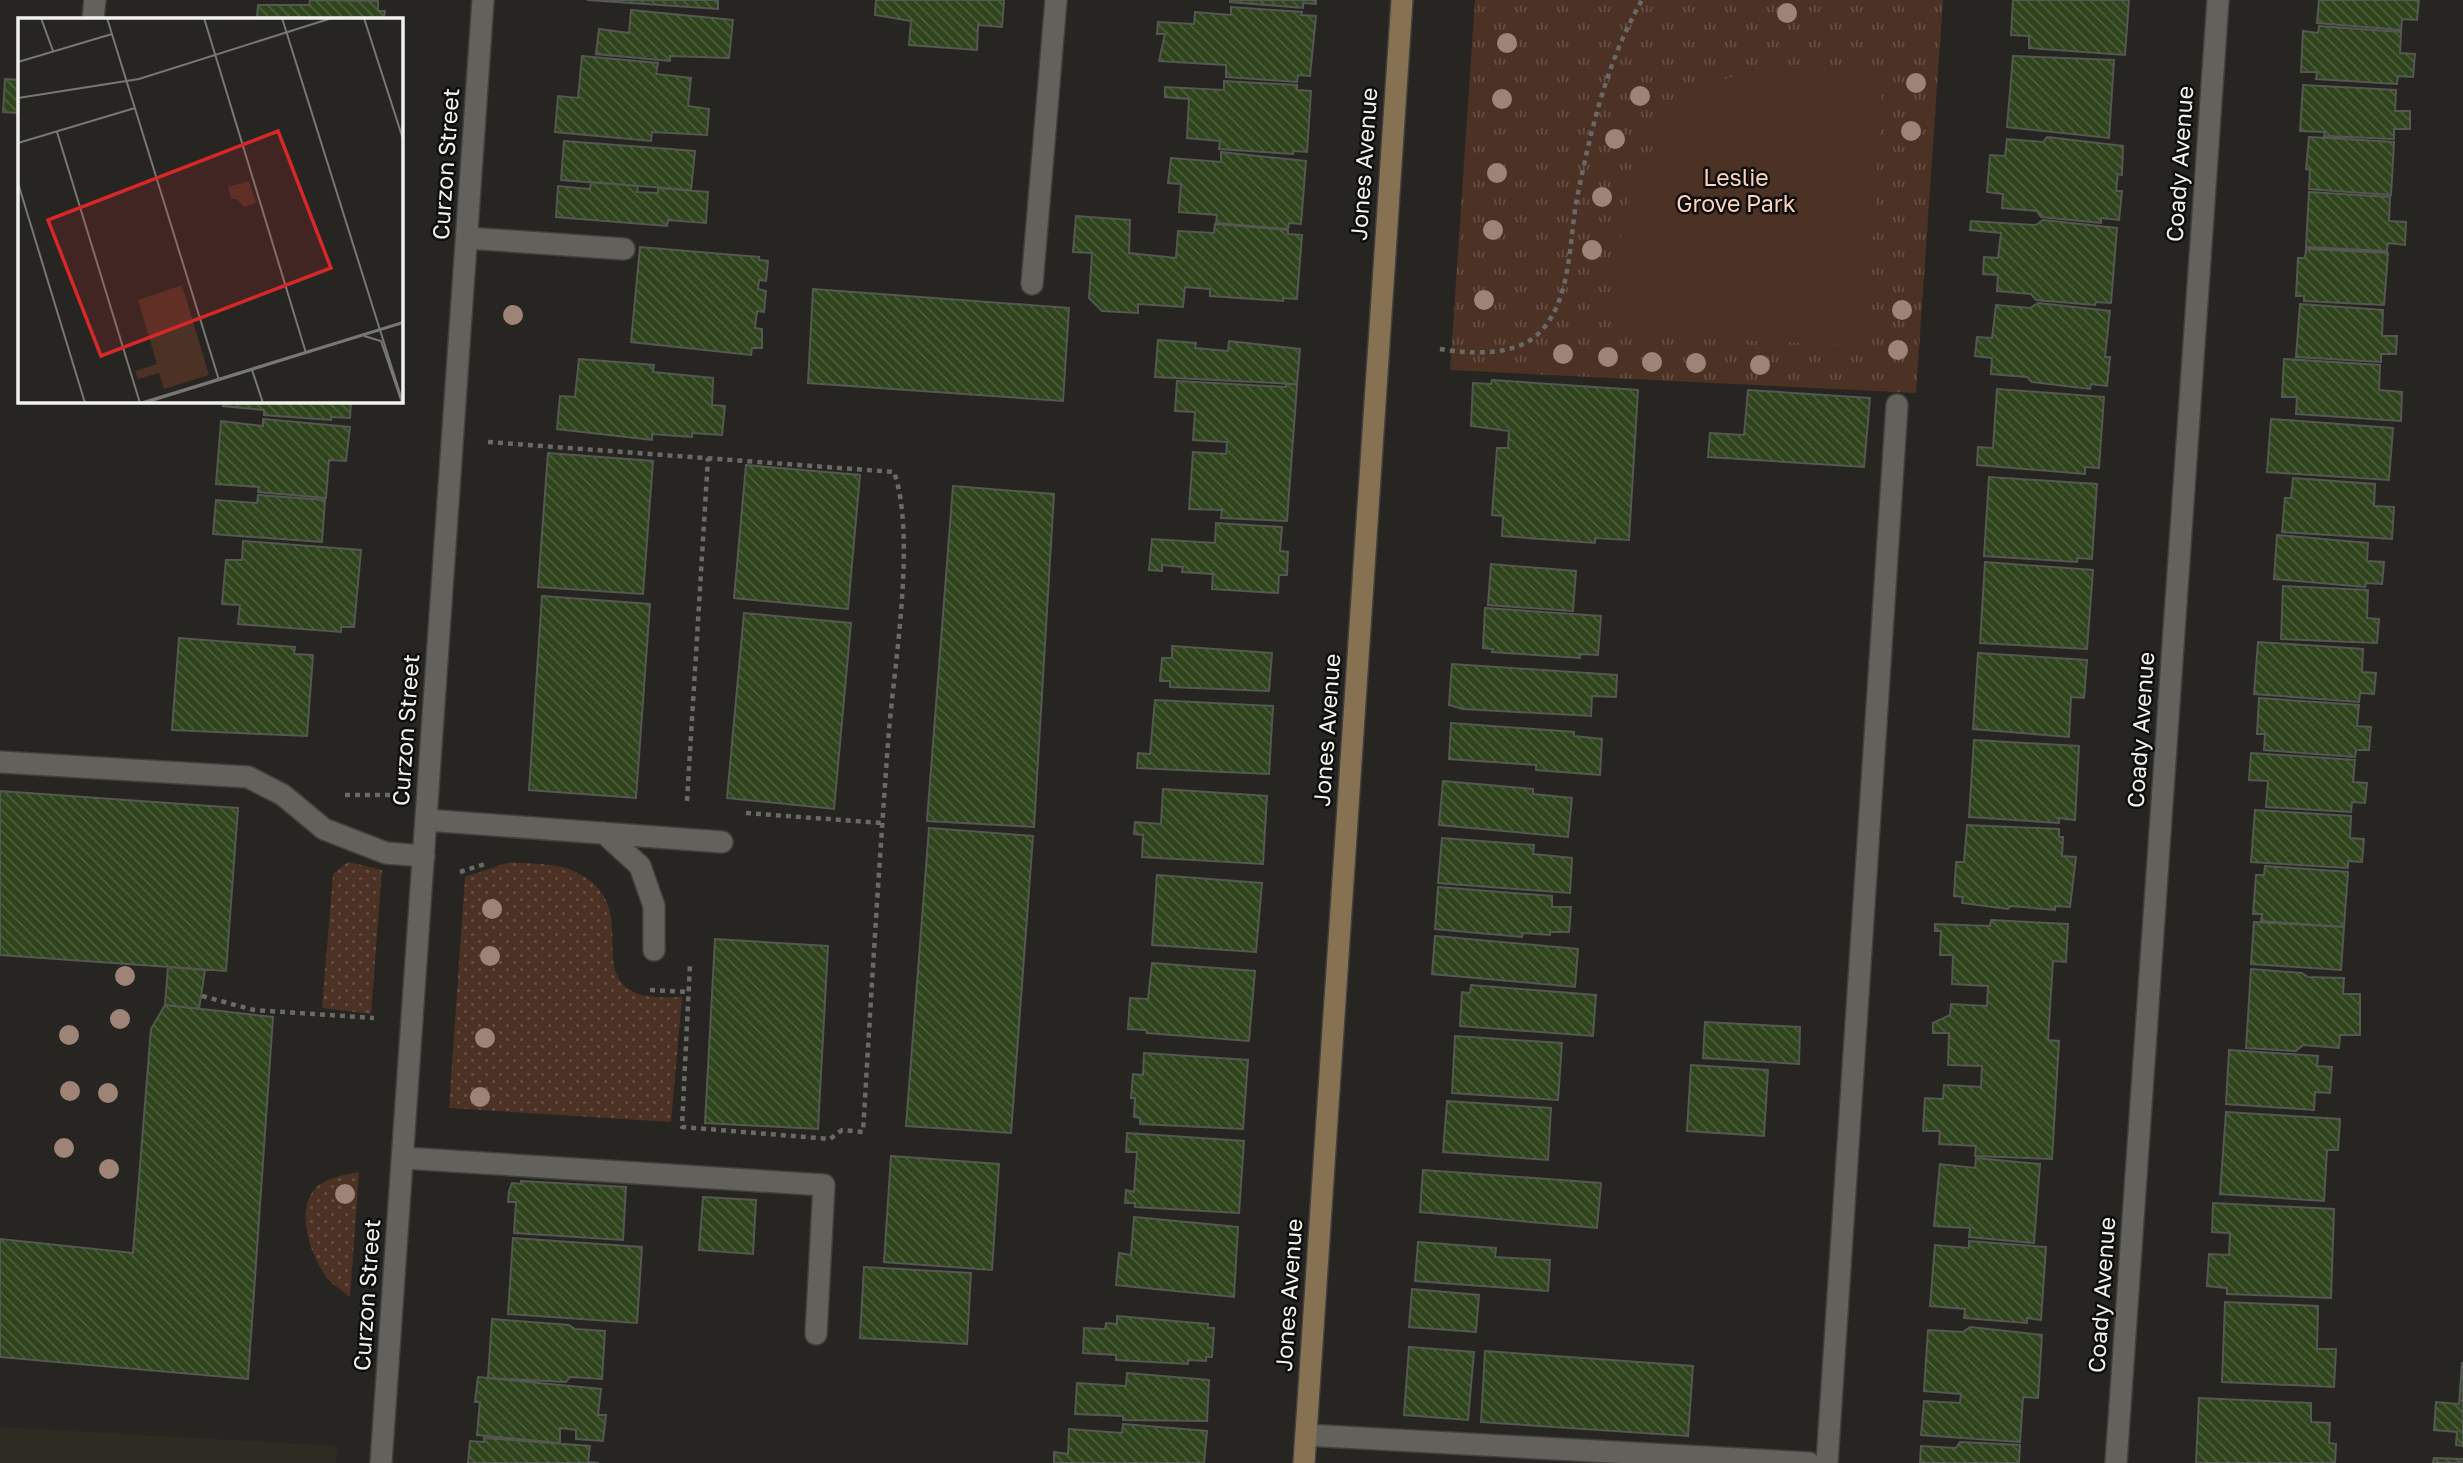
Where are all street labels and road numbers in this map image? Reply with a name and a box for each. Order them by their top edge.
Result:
street label: Coady Avenue [2160,85,2198,243]
street label: Curzon Street [426,87,464,241]
street label: Jones Avenue [1344,87,1382,241]
street label: Coady Avenue [2121,651,2159,809]
street label: Curzon Street [386,653,424,807]
street label: Jones Avenue [1307,653,1345,807]
street label: Coady Avenue [2082,1216,2120,1374]
street label: Curzon Street [347,1218,385,1372]
street label: Jones Avenue [1269,1218,1307,1372]

